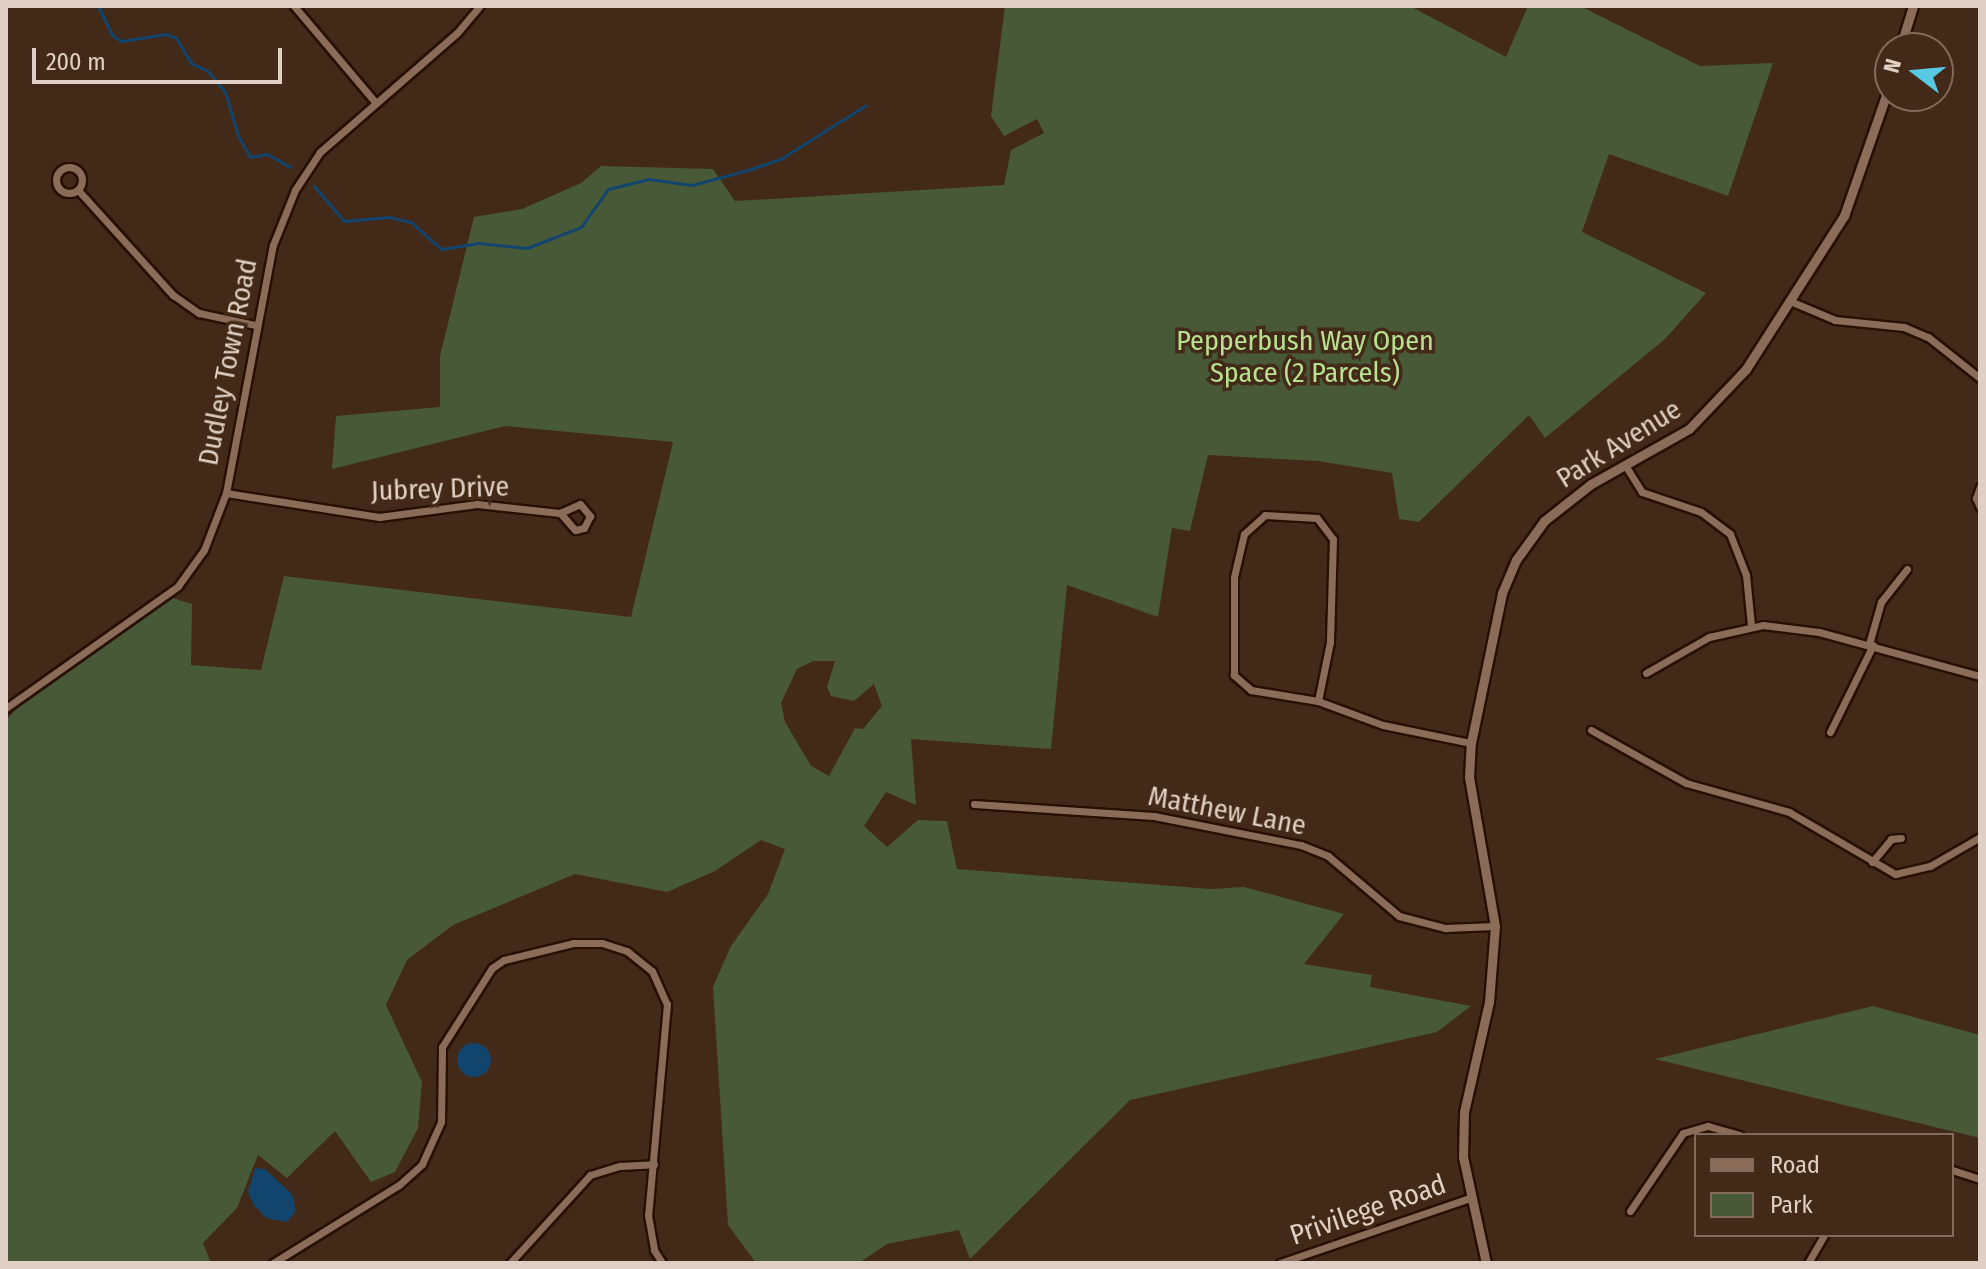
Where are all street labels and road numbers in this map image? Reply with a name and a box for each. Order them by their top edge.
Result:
street label: Dudley Town Road [191,256,265,468]
street label: Park Avenue [1551,393,1687,495]
street label: Jubrey Drive [370,470,510,508]
street label: Matthew Lane [1145,779,1309,843]
street label: Privilege Road [1286,1168,1450,1252]

